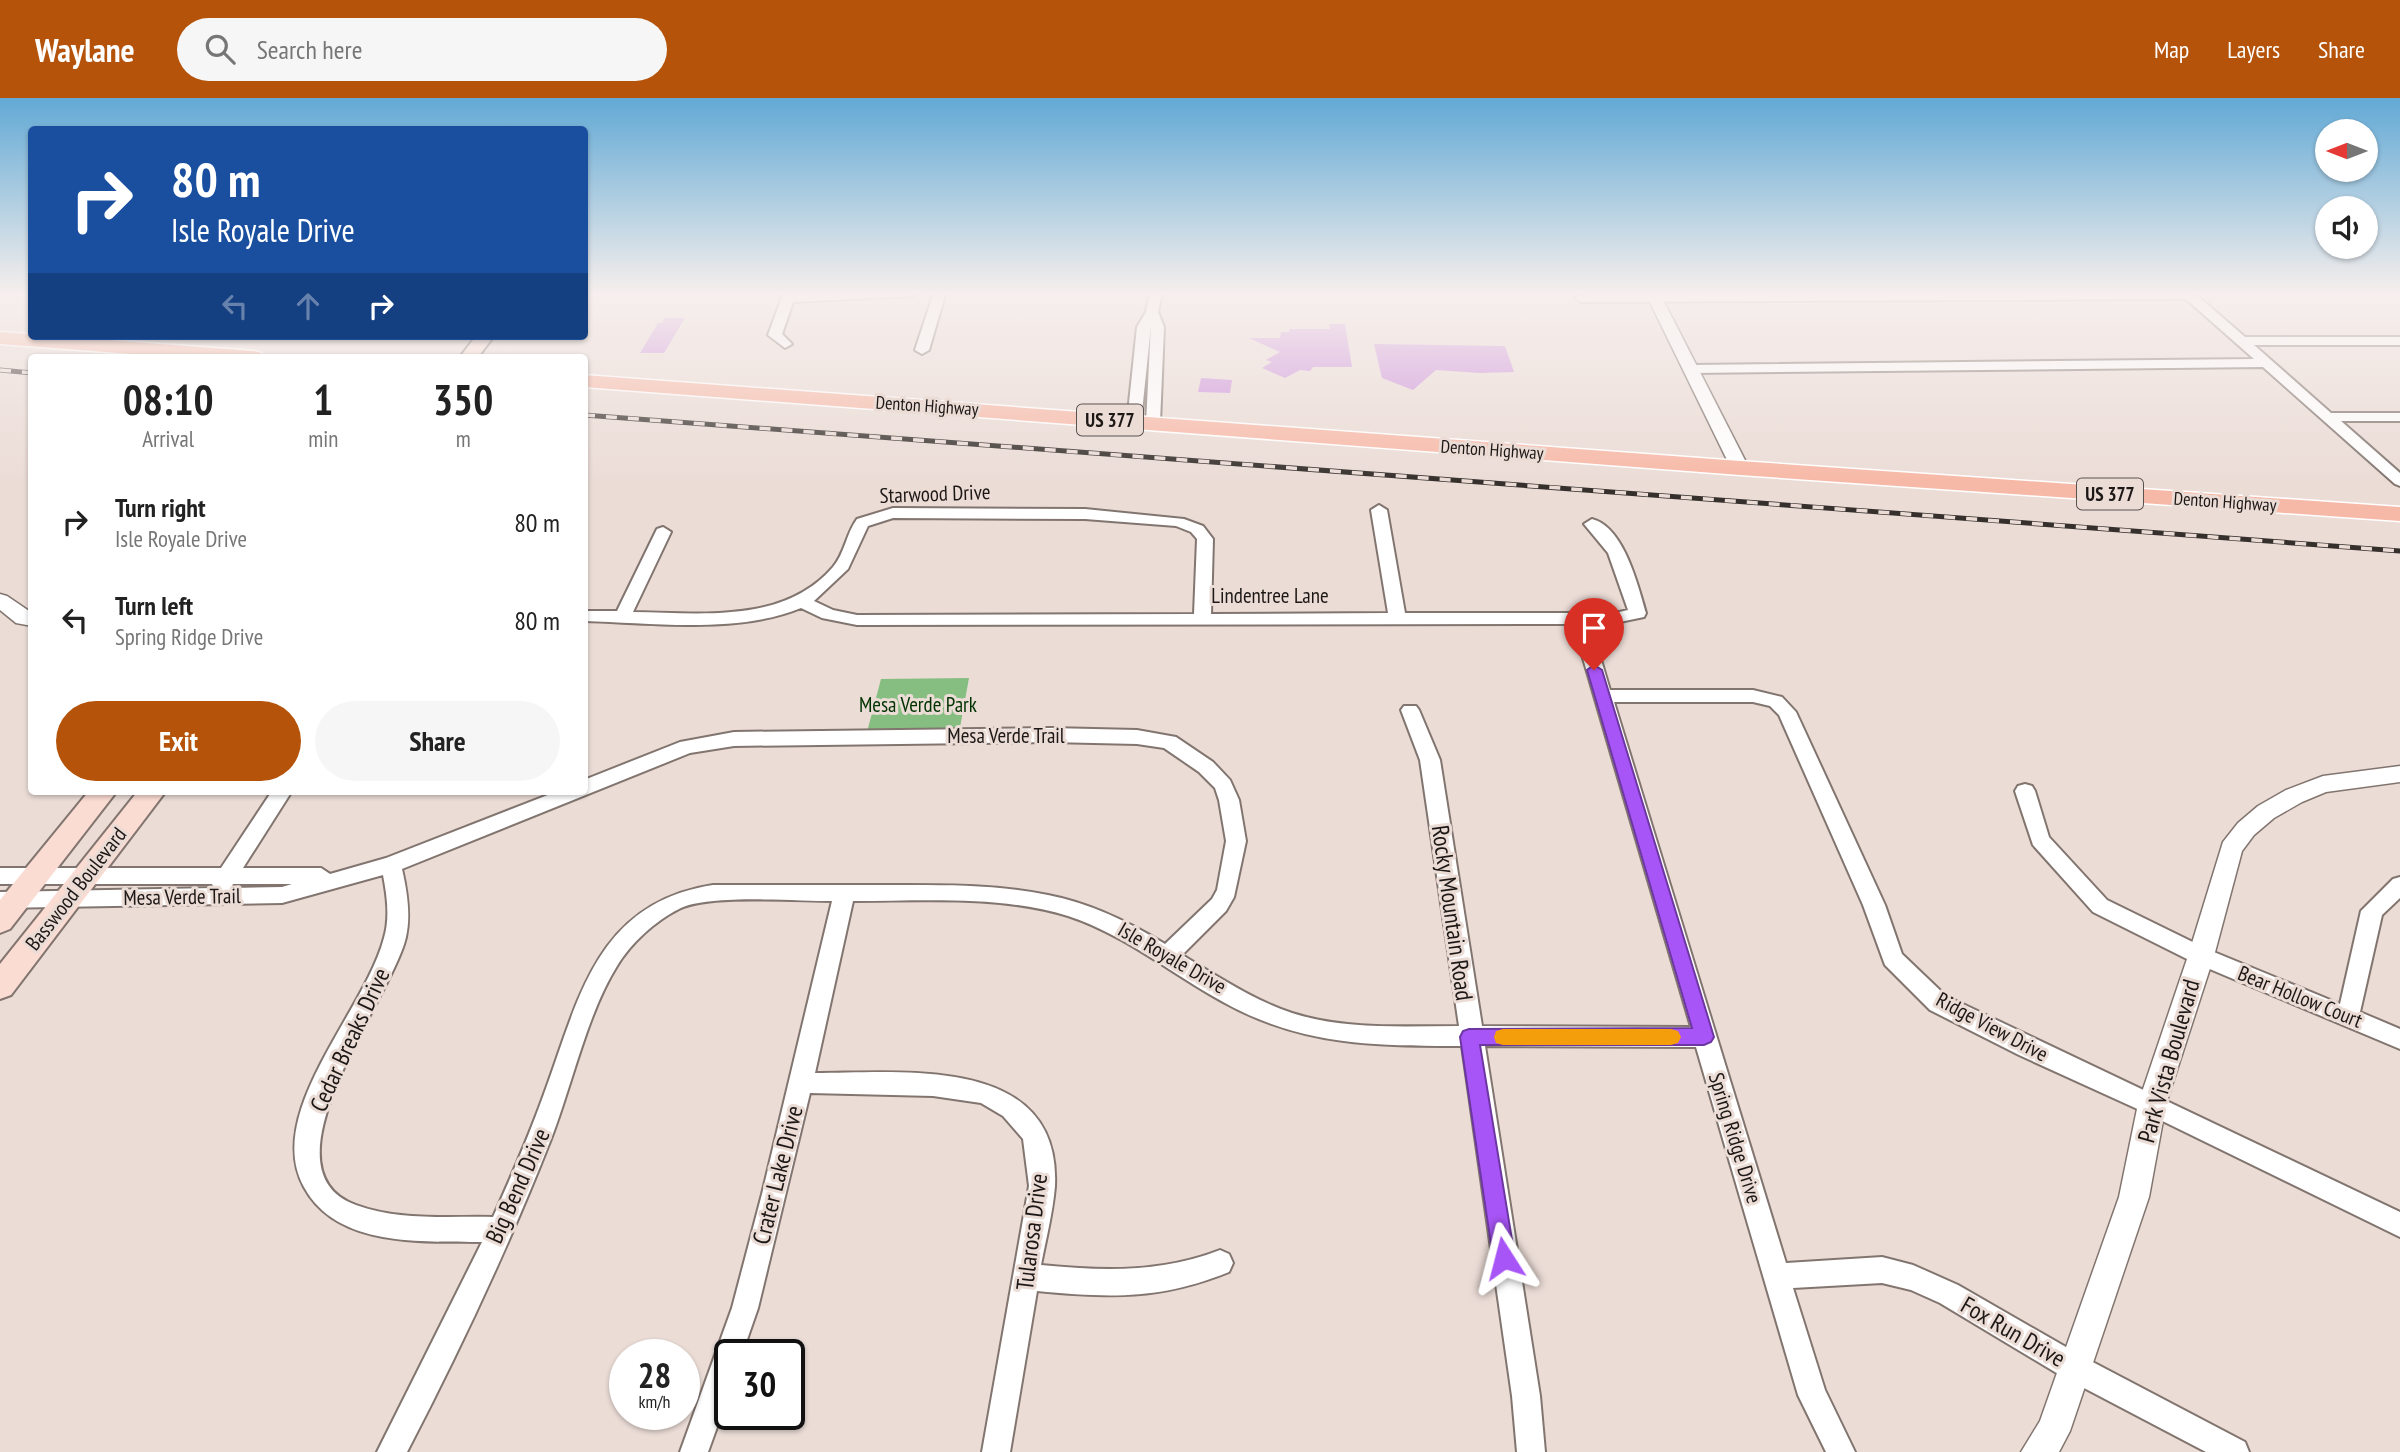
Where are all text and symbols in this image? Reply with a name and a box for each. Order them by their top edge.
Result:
search box [177,18,667,81]
text: Waylane [35,28,135,71]
icon: search [201,30,239,68]
text: Search here [257,33,362,66]
text: Map [2154,34,2189,65]
text: Layers [2227,34,2280,65]
text: Share [2318,34,2365,65]
north arrow [2315,119,2378,182]
map controls [2315,119,2378,259]
text: 80 m [171,147,260,211]
icon: right [56,154,147,245]
button: sound [2315,196,2378,259]
text: Isle Royale Drive [171,209,355,251]
icon: left [216,287,254,325]
icon: ahead [289,287,327,325]
icon: right [362,287,400,325]
text: 08:10 [123,372,214,427]
text: 1 [313,372,333,427]
text: 350 [433,372,493,427]
street label: Denton Highway [875,390,979,421]
road number: US 377 [1077,404,1143,436]
text: Arrival [142,424,194,453]
text: min [308,424,338,453]
text: m [456,424,471,453]
street label: Denton Highway [1440,434,1544,465]
street label: Starwood Drive [879,478,991,509]
road number: US 377 [2077,478,2143,510]
street label: Denton Highway [2173,486,2277,517]
text: Turn right [115,491,206,524]
icon: right [56,503,94,541]
text: 80 m [514,506,560,539]
text: Isle Royale Drive [115,524,247,553]
street label: Lindentree Lane [1211,582,1329,609]
text: Turn left [115,589,193,622]
pin [1564,598,1624,670]
icon: left [56,601,94,639]
text: 80 m [514,604,560,637]
icon: arrive [1575,609,1613,647]
text: Spring Ridge Drive [115,622,263,651]
park label: Mesa Verde Park [859,691,977,718]
button: Exit [56,701,301,781]
button: Share [315,701,560,781]
street label: Mesa Verde Trail [947,722,1065,749]
street label: Basswood Boulevard [19,822,132,956]
street label: Rocky Mountain Road [1425,823,1480,1003]
street label: Mesa Verde Trail [123,882,241,911]
street label: Isle Royale Drive [1113,916,1231,999]
street label: Bear Hollow Court [2234,959,2367,1034]
street label: Cedar Breaks Drive [303,963,396,1117]
street label: Park Vista Boulevard [2130,976,2207,1146]
street label: Ridge View Drive [1932,986,2053,1067]
street label: Spring Ridge Drive [1703,1069,1768,1206]
street label: Crater Lake Drive [745,1102,810,1247]
street label: Big Bend Drive [478,1123,557,1248]
street label: Tularosa Drive [1009,1172,1054,1292]
position arrow [1467,1221,1541,1295]
street label: Fox Run Drive [1956,1289,2071,1374]
speed limit sign: 30 [714,1339,805,1430]
text: 28 [638,1352,671,1398]
text: km/h [639,1390,670,1413]

